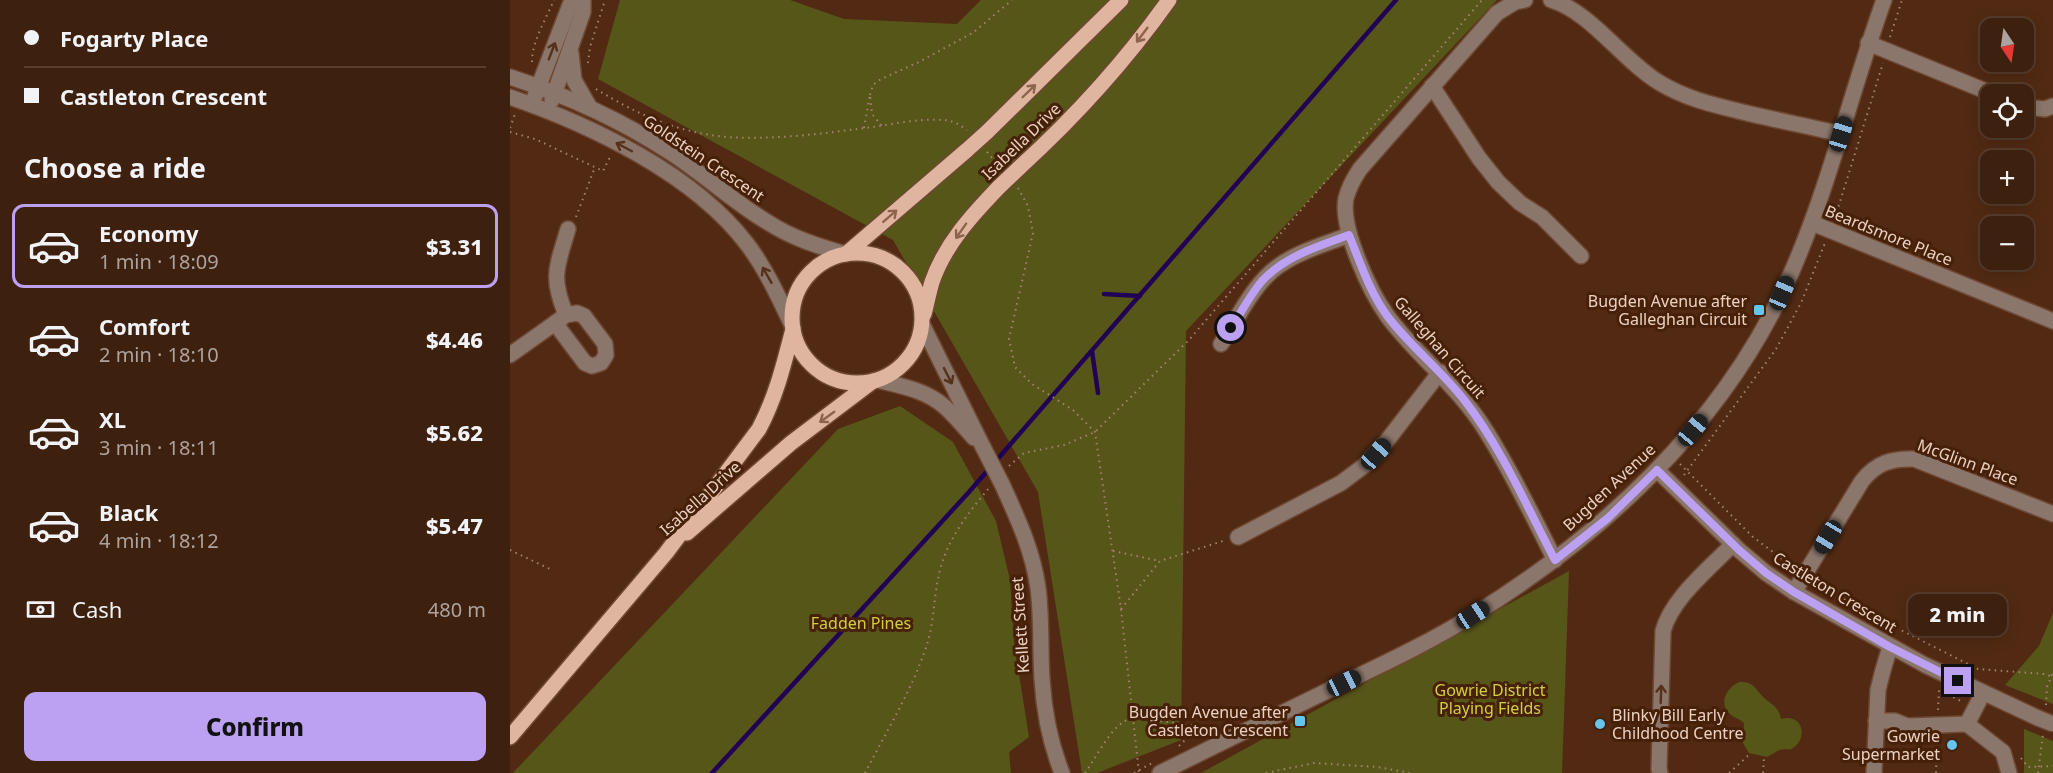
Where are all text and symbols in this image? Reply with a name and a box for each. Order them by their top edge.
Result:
north arrow [1980,18,2034,72]
map controls [1980,18,2034,270]
text: Fogarty Place [60,23,208,53]
one-way arrow [1136,27,1149,43]
one-way arrow [548,43,559,61]
text: Castleton Crescent [60,81,267,111]
one-way arrow [1021,84,1036,98]
button: locate [1980,84,2034,138]
street label: Isabella Drive [977,98,1065,184]
street label: Goldstein Crescent [639,109,769,207]
car [1827,114,1855,154]
one-way arrow [615,141,633,152]
text: Choose a ride [24,149,206,186]
button: + [1980,150,2034,204]
street label: Beardsmore Place [1822,199,1956,271]
one-way arrow [882,209,897,223]
button: − [1980,216,2034,270]
text: Economy [99,218,198,248]
icon: car [27,219,81,273]
one-way arrow [955,222,967,238]
text: $3.31 [426,231,483,261]
text: 1 min · 18:09 [99,248,219,275]
one-way arrow [761,267,773,284]
car [1767,273,1797,313]
place label: Bugden Avenue after Galleghan Circuit [1588,290,1747,330]
street label: Galleghan Circuit [1389,291,1491,403]
marker: Bugden Avenue after Galleghan Circuit [1752,303,1766,317]
text: Comfort [99,311,190,341]
icon: car [27,312,81,366]
route start [1217,314,1244,341]
text: $4.46 [426,324,483,354]
text: 2 min · 18:10 [99,341,219,368]
one-way arrow [943,366,954,384]
text: XL [99,404,126,434]
icon: car [27,405,81,459]
car [1675,410,1711,450]
one-way arrow [819,411,835,424]
text: $5.62 [426,417,483,447]
text: 3 min · 18:11 [99,434,219,461]
street label: McGlinn Place [1915,434,2021,490]
car [1357,435,1395,473]
street label: Bugden Avenue [1558,438,1660,536]
street label: Isabella Drive [655,456,745,540]
text: Black [99,497,158,527]
icon: car [27,498,81,552]
text: $5.47 [426,510,483,540]
car [1811,517,1845,557]
text: 4 min · 18:12 [99,527,219,554]
street label: Castleton Crescent [1769,546,1901,638]
street label: Kellett Street [1006,576,1034,674]
icon: cash [24,593,57,626]
text: Cash [72,594,122,624]
callout: 2 min [1908,594,2008,636]
text: 480 m [428,596,486,623]
car [1453,598,1493,632]
text: 2 min [1930,601,1985,628]
park label: Fadden Pines [811,612,911,634]
car [1324,667,1364,699]
route end [1944,667,1971,694]
park label: Gowrie District Playing Fields [1435,679,1546,719]
one-way arrow [1656,684,1667,704]
button: Confirm [24,692,486,761]
place label: Bugden Avenue after Castleton Crescent [1129,701,1288,741]
place label: Blinky Bill Early Childhood Centre [1612,704,1743,744]
marker: Bugden Avenue after Castleton Crescent [1293,714,1307,728]
marker: Blinky Bill Early Childhood Centre [1593,717,1607,731]
place label: Gowrie Supermarket [1842,725,1940,765]
marker: Gowrie Supermarket [1945,738,1959,752]

